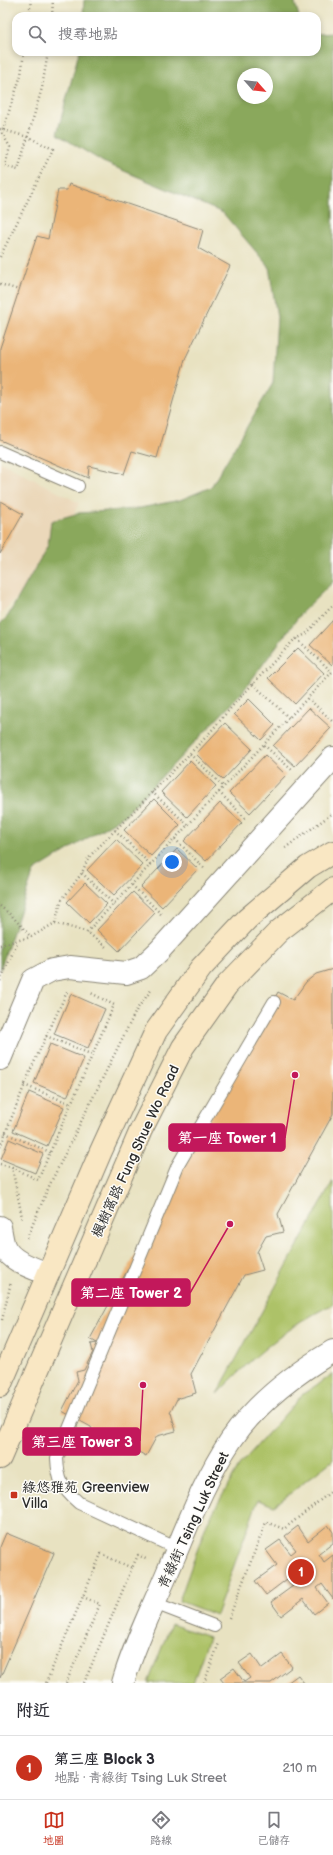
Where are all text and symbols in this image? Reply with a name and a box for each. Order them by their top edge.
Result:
search box [12,12,321,56]
icon: search [26,23,48,45]
text: 搜尋地點 [58,25,118,44]
north arrow [237,68,273,104]
your location [162,852,182,872]
street label: 楓樹窩路 Fung Shue Wo Road [88,1062,183,1240]
callout: 第一座 Tower 1 [169,1124,285,1151]
text: 第一座 Tower 1 [177,1129,277,1148]
callout: 第二座 Tower 2 [72,1279,190,1306]
text: 第二座 Tower 2 [80,1284,182,1303]
callout: 第三座 Tower 3 [23,1428,140,1455]
text: 第三座 Tower 3 [31,1433,133,1452]
street label: 青綠街 Tsing Luk Street [154,1449,233,1591]
place label: 綠悠雅苑 Greenview Villa [22,1479,150,1512]
marker: 綠悠雅苑 Greenview Villa [9,1490,19,1500]
pin: 1 [288,1557,314,1587]
text: 附近 [16,1701,50,1721]
text: 第三座 Block 3 [54,1750,155,1769]
text: 1 [26,1760,32,1776]
text: 210 m [283,1760,317,1776]
text: 地點 · 青綠街 Tsing Luk Street [54,1770,227,1786]
tab: 地圖 [43,1809,65,1847]
tab: 路線 [150,1809,172,1847]
tab: 已儲存 [257,1809,290,1847]

